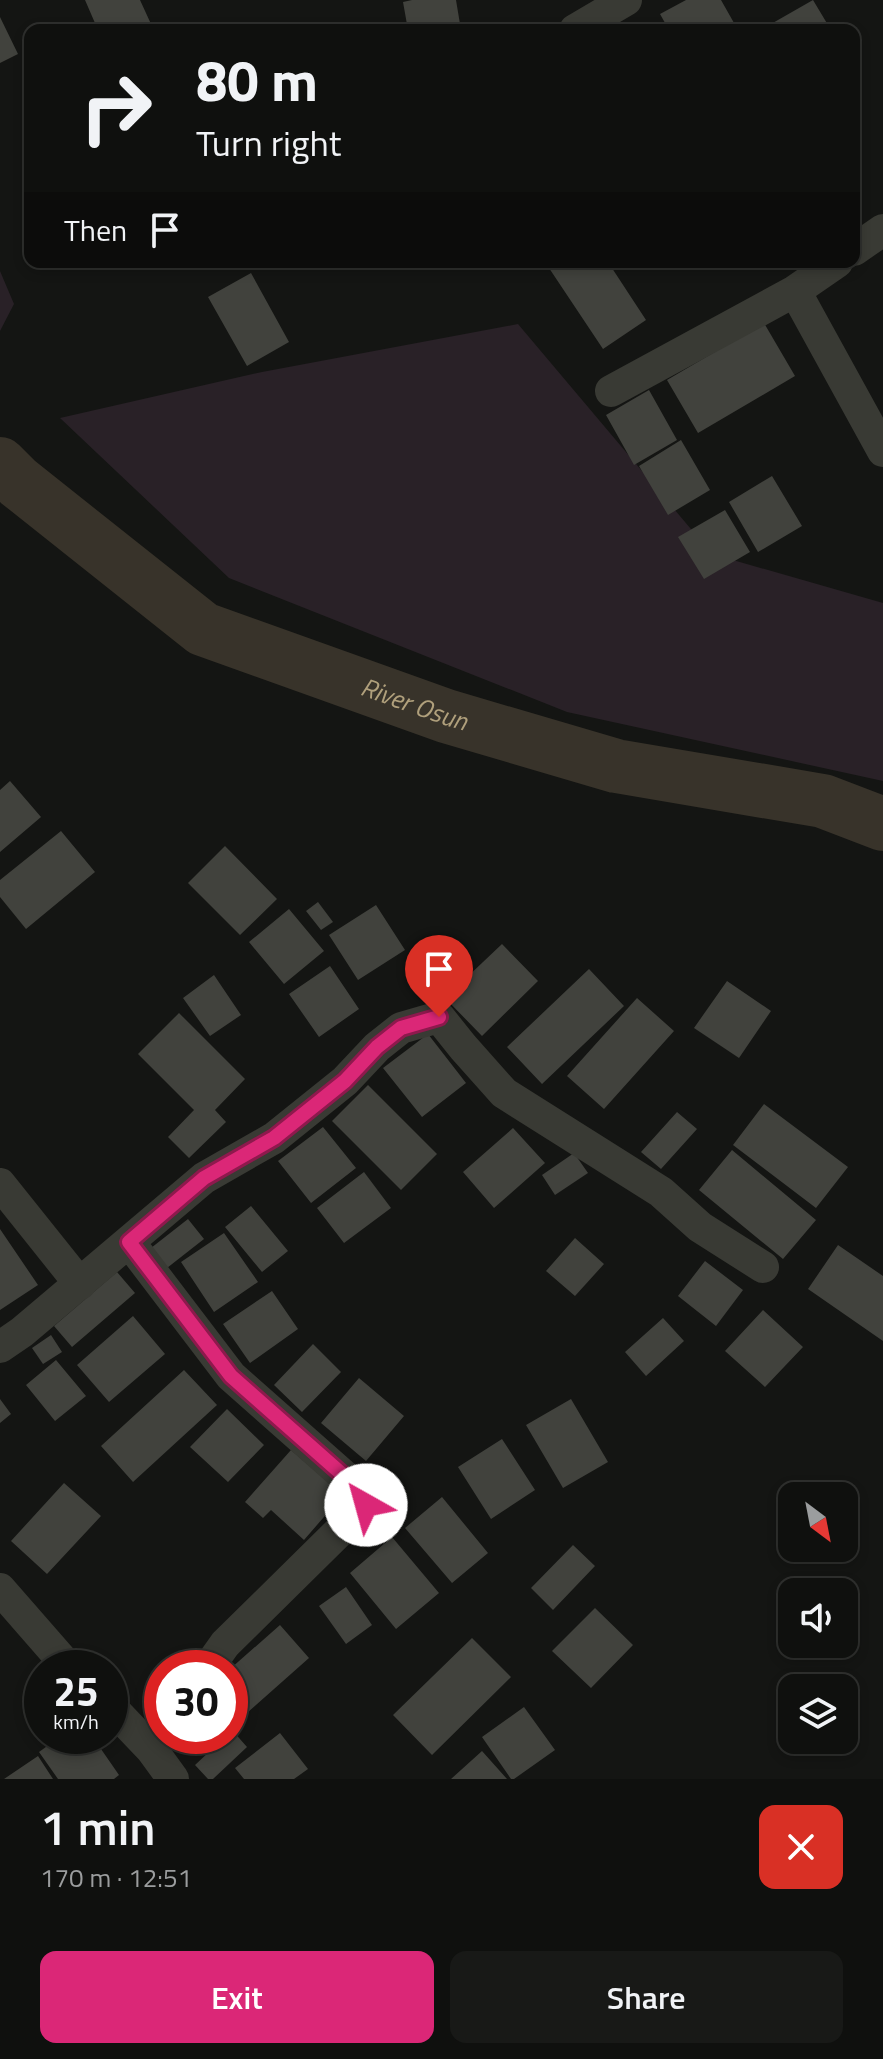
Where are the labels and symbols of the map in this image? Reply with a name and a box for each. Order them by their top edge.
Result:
water label: River Osun [356,667,473,741]
pin [405,935,473,1017]
position arrow [324,1463,408,1547]
north arrow [778,1482,858,1562]
speed limit sign: 30 [144,1650,248,1754]

